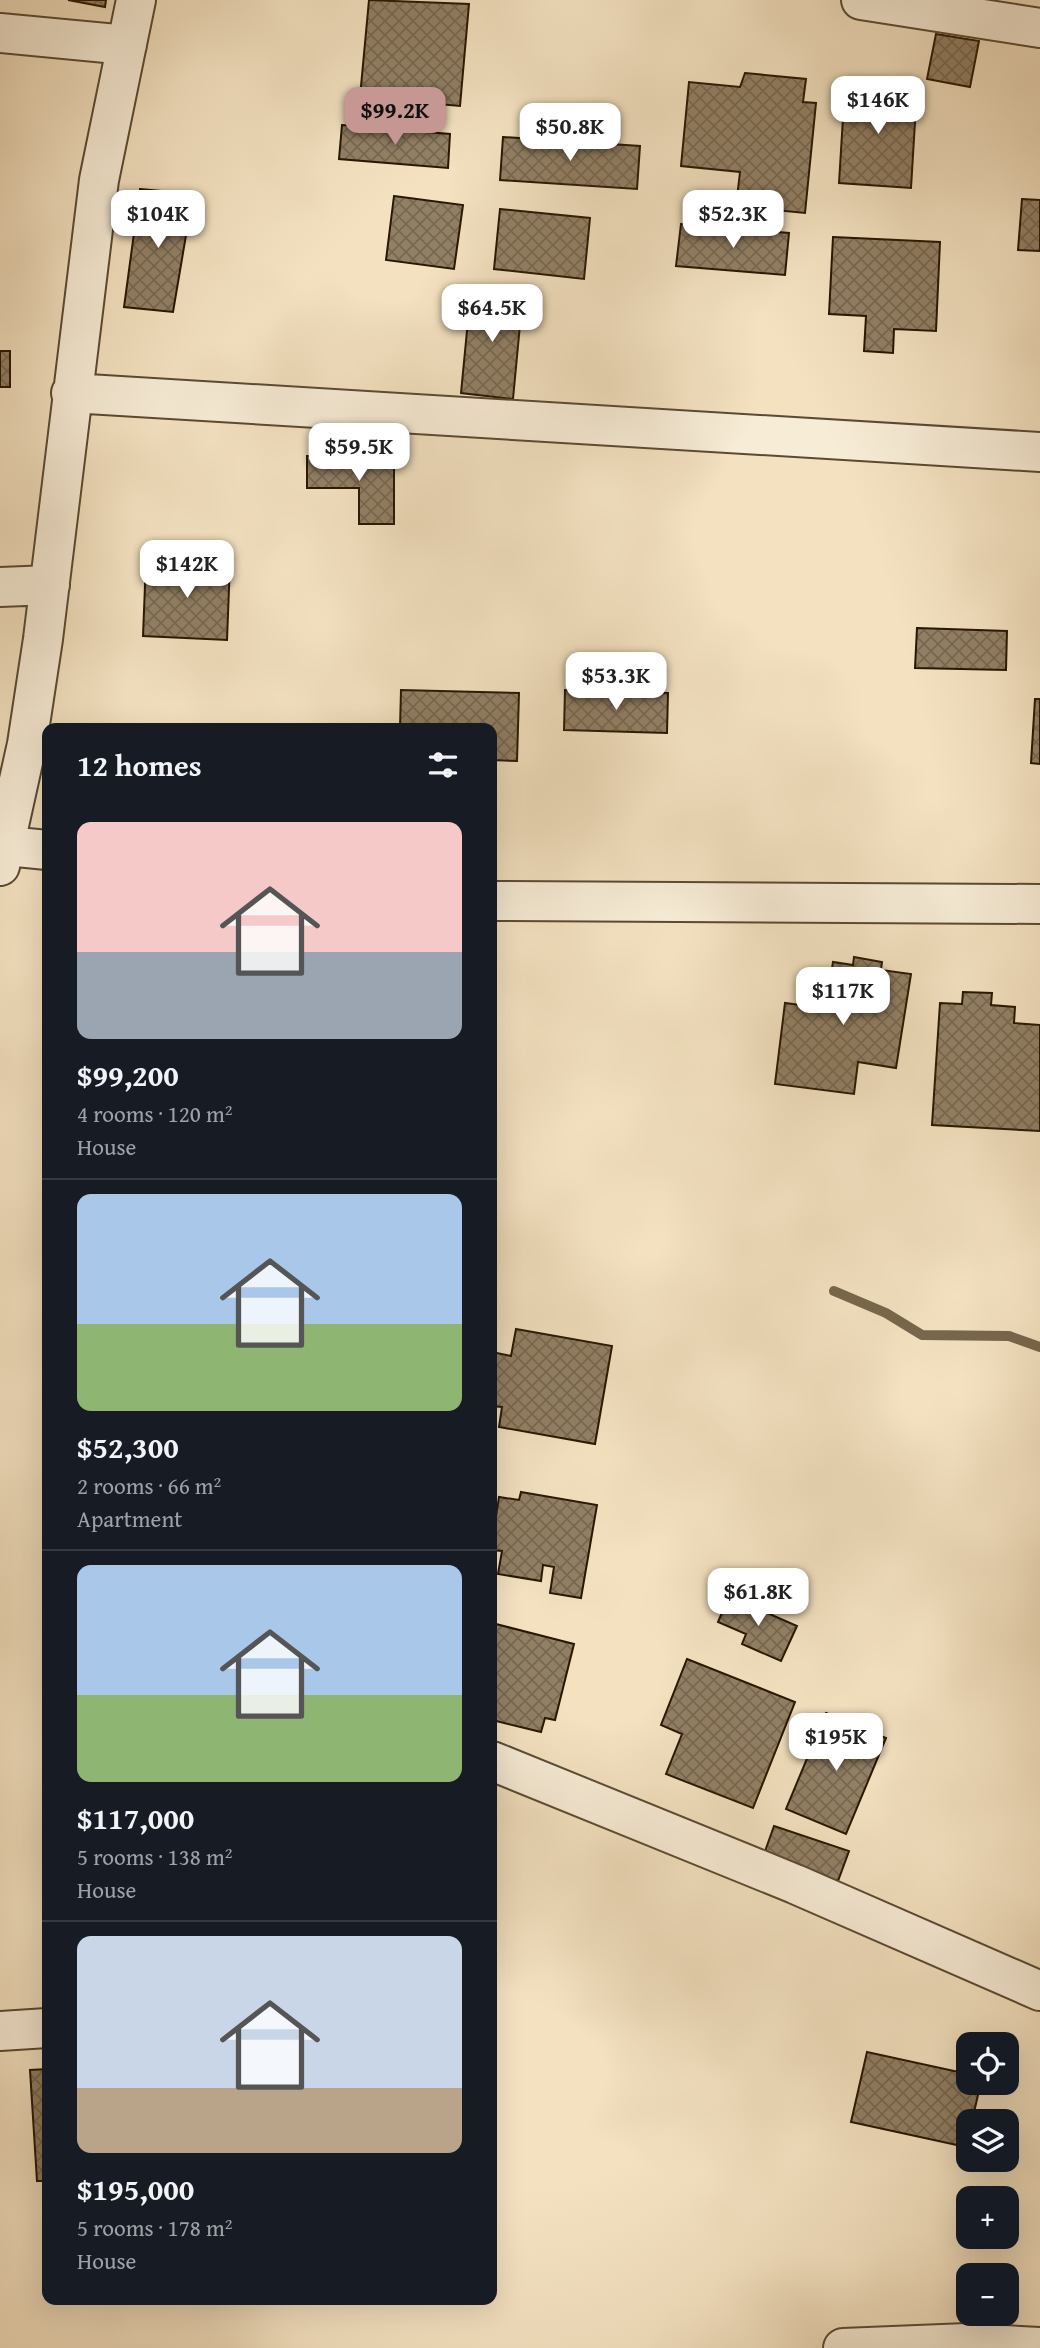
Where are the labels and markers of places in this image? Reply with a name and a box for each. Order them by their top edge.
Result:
pin: $146K [829,76,927,136]
pin: $99.2K [338,88,452,147]
pin: $50.8K [513,104,627,163]
pin: $104K [109,190,207,250]
pin: $52.3K [676,190,790,250]
pin: $64.5K [435,284,549,344]
pin: $59.5K [302,424,416,483]
pin: $142K [138,540,236,600]
pin: $53.3K [559,652,673,712]
pin: $117K [794,968,892,1027]
pin: $61.8K [701,1568,815,1628]
pin: $195K [787,1714,885,1773]

